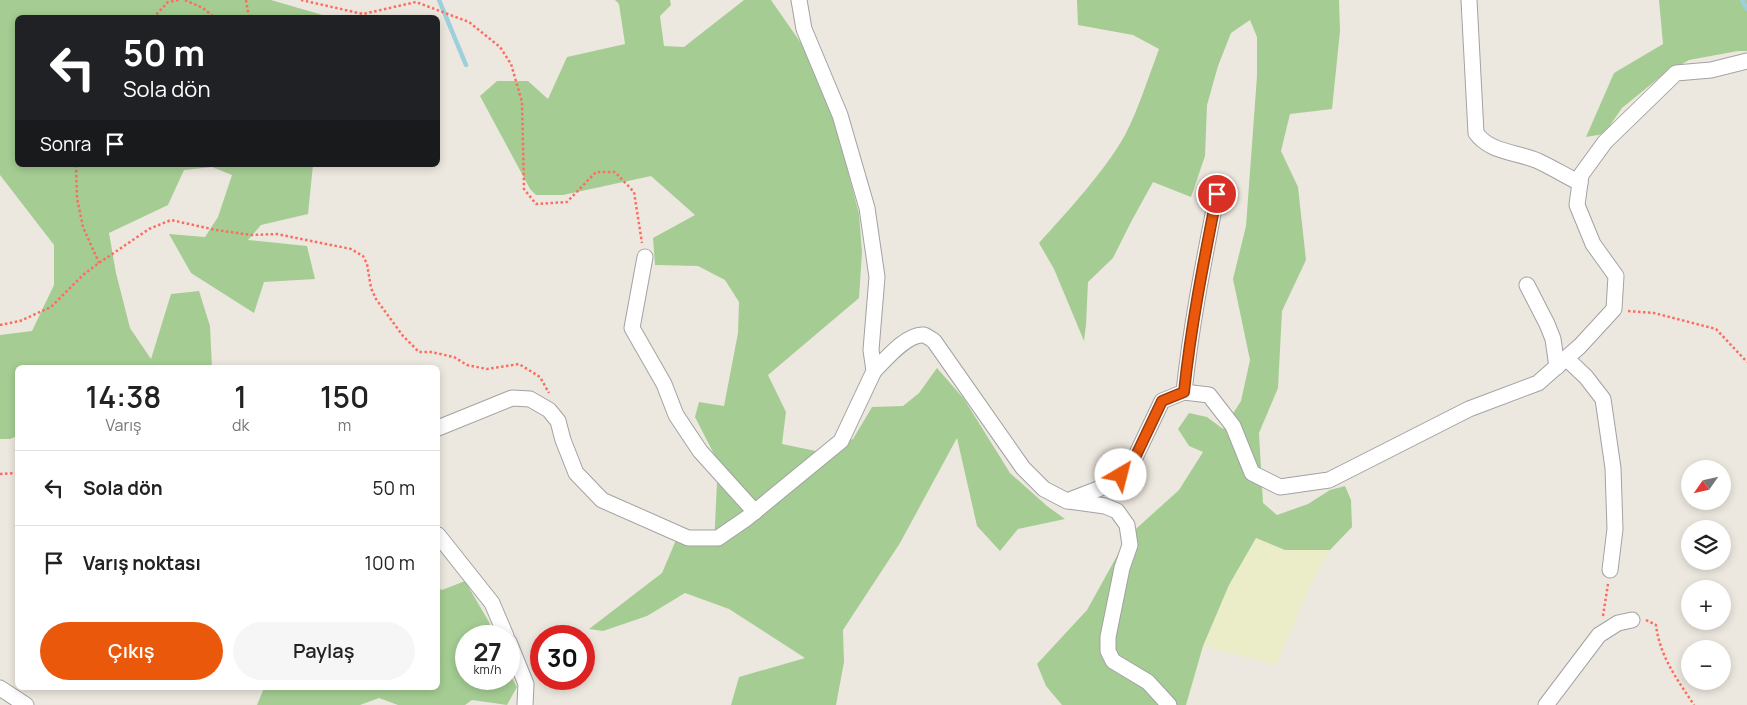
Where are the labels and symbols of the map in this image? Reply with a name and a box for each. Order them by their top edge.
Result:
pin [1196,173,1238,215]
position arrow [1094,448,1146,500]
north arrow [1681,460,1731,510]
speed limit sign: 30 [530,625,595,690]

